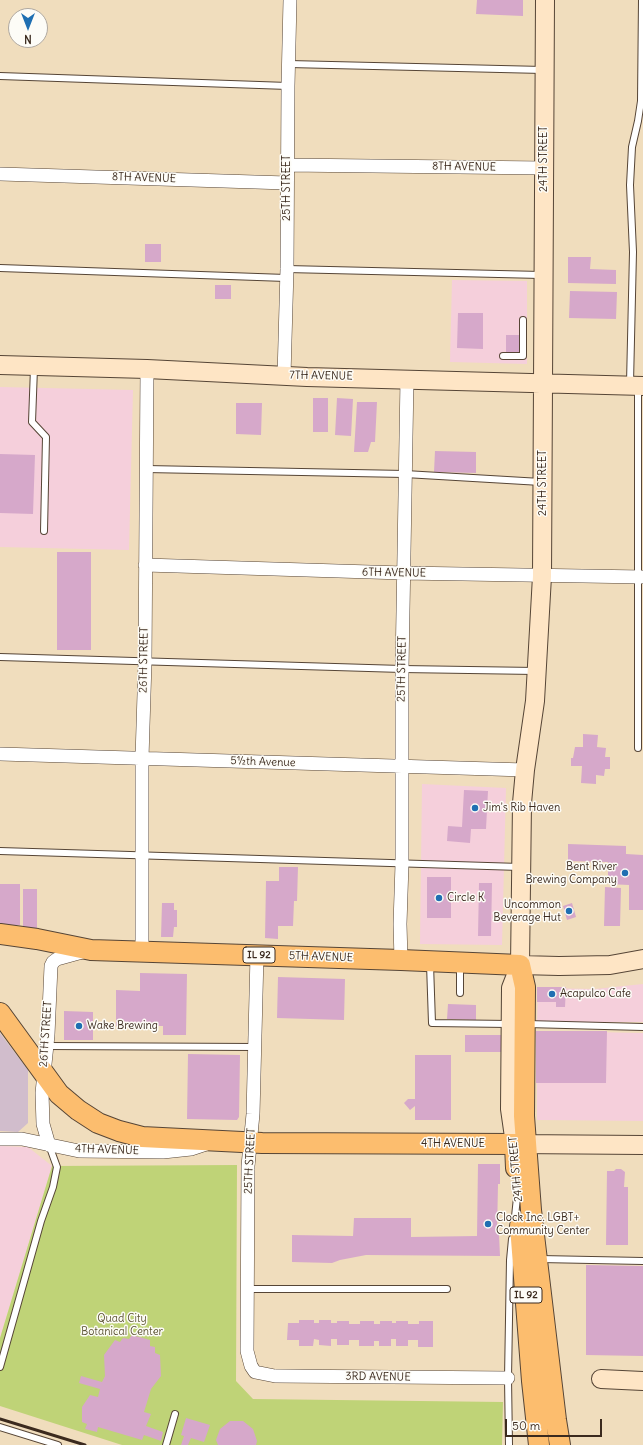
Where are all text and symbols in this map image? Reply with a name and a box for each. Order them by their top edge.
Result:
north arrow [8,8,48,48]
text: N [24,32,32,46]
street label: 24TH STREET [537,126,551,192]
street label: 25TH STREET [280,155,294,221]
street label: 8TH AVENUE [432,160,496,174]
street label: 8TH AVENUE [112,170,176,186]
street label: 7TH AVENUE [289,369,353,383]
street label: 24TH STREET [536,450,550,516]
street label: 6TH AVENUE [362,566,426,580]
street label: 26TH STREET [137,627,151,693]
street label: 25TH STREET [395,636,409,702]
street label: 5½th Avenue [230,754,296,770]
place label: Jim's Rib Haven [483,801,560,815]
marker: Jim's Rib Haven [470,803,480,813]
place label: Bent River Brewing Company [525,860,617,886]
marker: Bent River Brewing Company [620,868,630,878]
place label: Circle K [447,891,484,905]
marker: Circle K [434,893,444,903]
place label: Uncommon Beverage Hut [493,898,561,924]
marker: Uncommon Beverage Hut [564,906,574,916]
road number: IL 92 [243,947,275,963]
street label: 5TH AVENUE [289,949,353,965]
place label: Acapulco Cafe [560,987,631,1001]
marker: Acapulco Cafe [547,989,557,999]
street label: 26TH STREET [37,1001,55,1067]
place label: Wake Brewing [87,1019,158,1033]
marker: Wake Brewing [74,1021,84,1031]
street label: 25TH STREET [242,1128,258,1194]
street label: 24TH STREET [507,1136,525,1202]
street label: 4TH AVENUE [421,1137,485,1151]
street label: 4TH AVENUE [75,1142,139,1158]
place label: Clock Inc. LGBT+ Community Center [496,1211,590,1237]
marker: Clock Inc. LGBT+ Community Center [483,1219,493,1229]
road number: IL 92 [510,1287,542,1303]
park label: Quad City Botanical Center [81,1312,163,1338]
street label: 3RD AVENUE [345,1370,411,1384]
scale bar [507,1411,604,1437]
text: 50 m [512,1418,540,1433]

